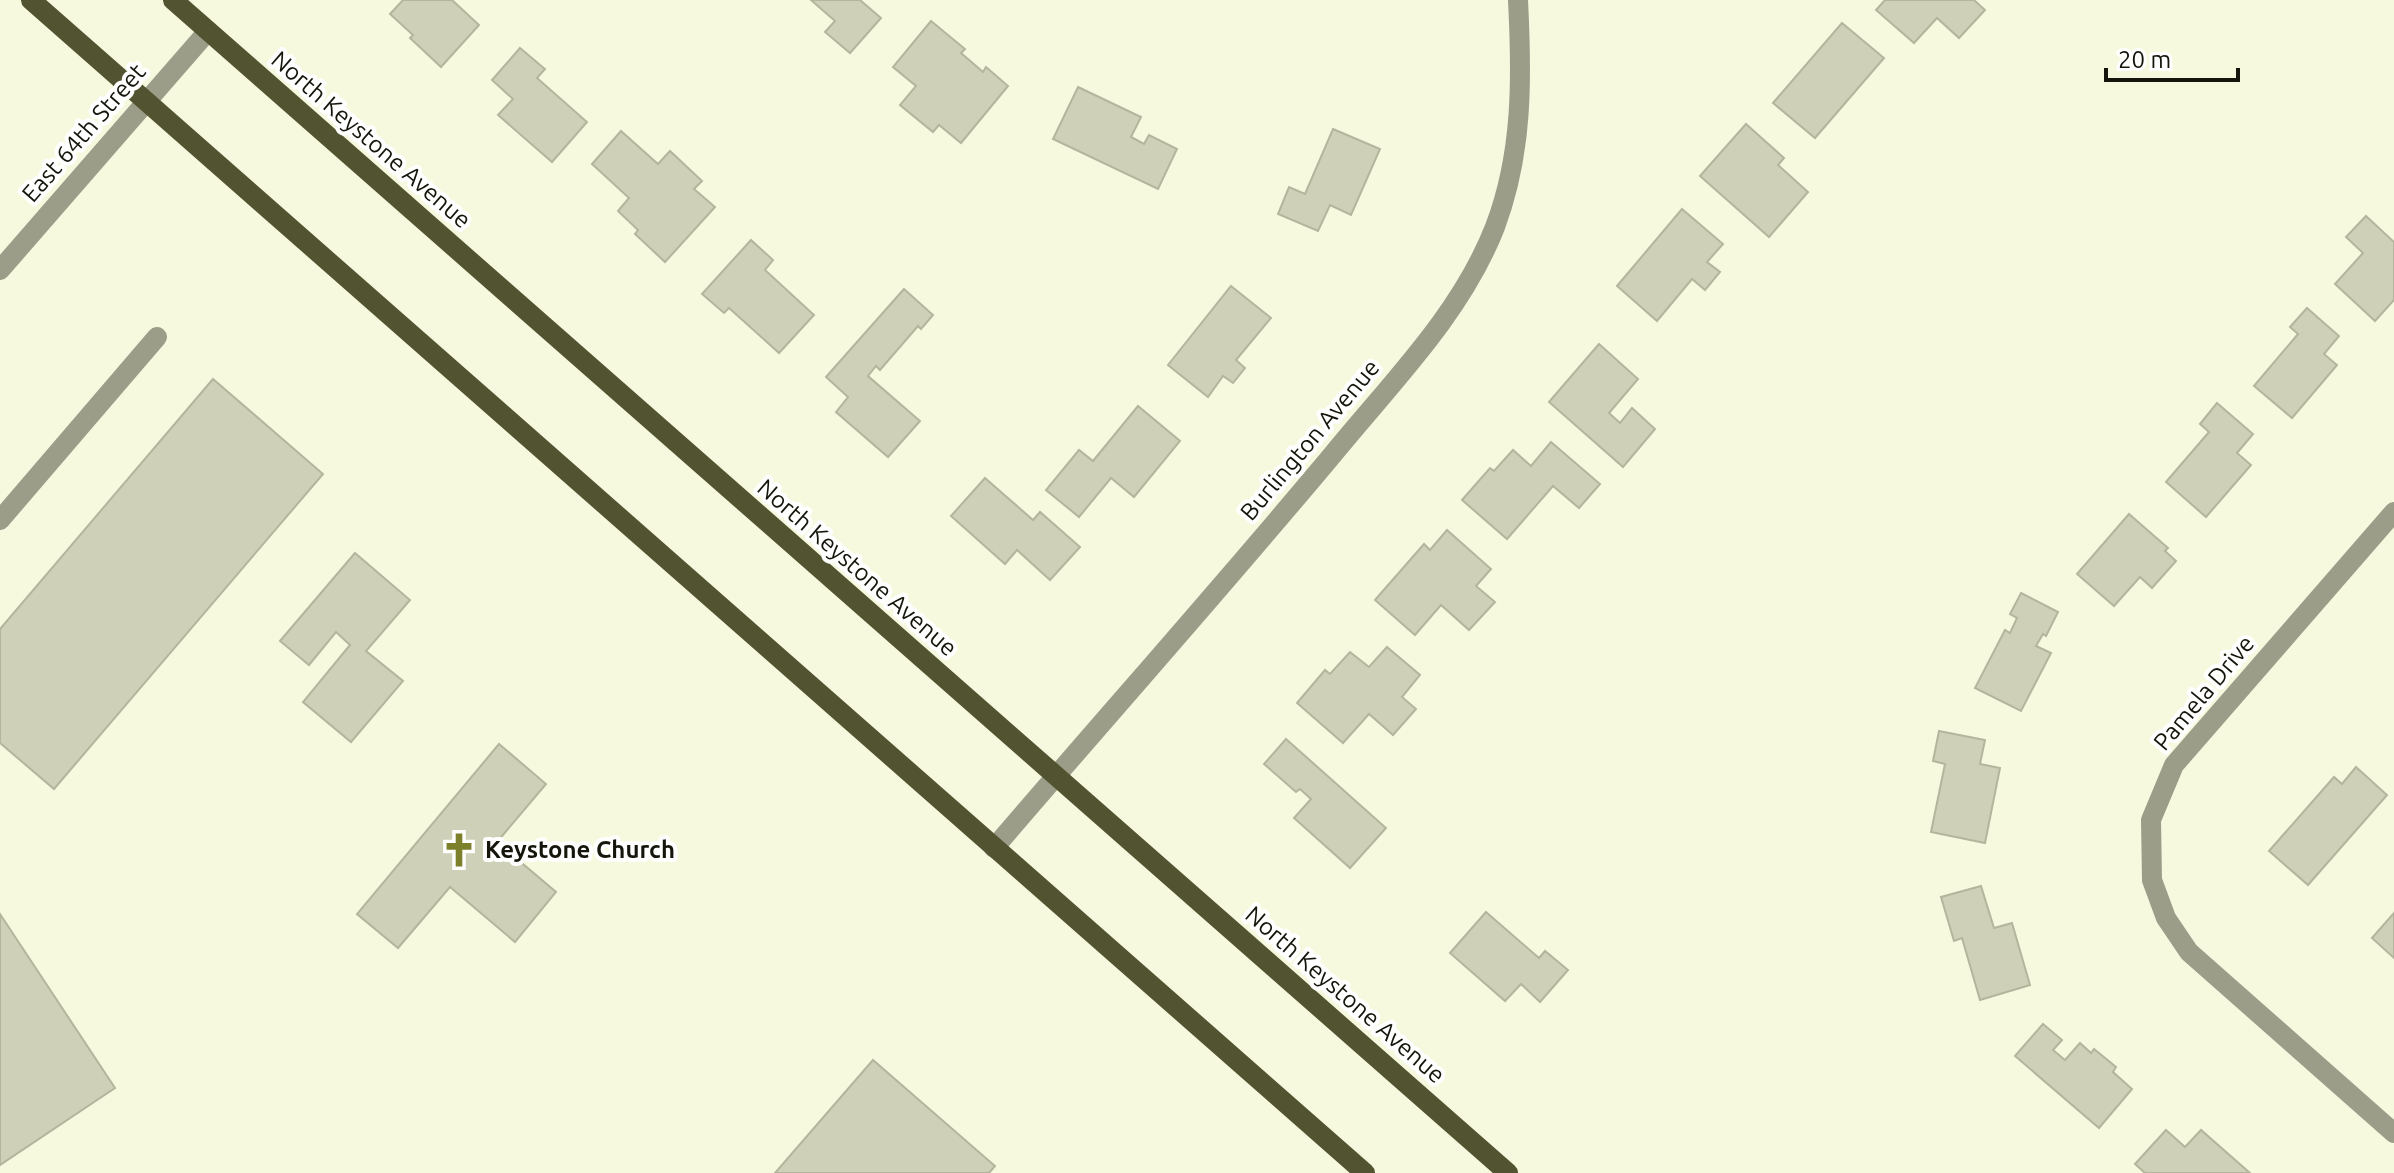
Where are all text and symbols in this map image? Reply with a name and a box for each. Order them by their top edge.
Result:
scale bar [2106,32,2238,82]
street label: North Keystone Avenue [266,46,476,234]
text: 20 m [2118,46,2171,73]
street label: East 64th Street [16,58,151,207]
street label: Burlington Avenue [1235,354,1385,525]
street label: North Keystone Avenue [752,474,962,662]
street label: Pamela Drive [2148,630,2259,755]
church icon: Keystone Church [440,831,478,869]
place label: Keystone Church [485,836,675,863]
street label: North Keystone Avenue [1240,901,1450,1089]

